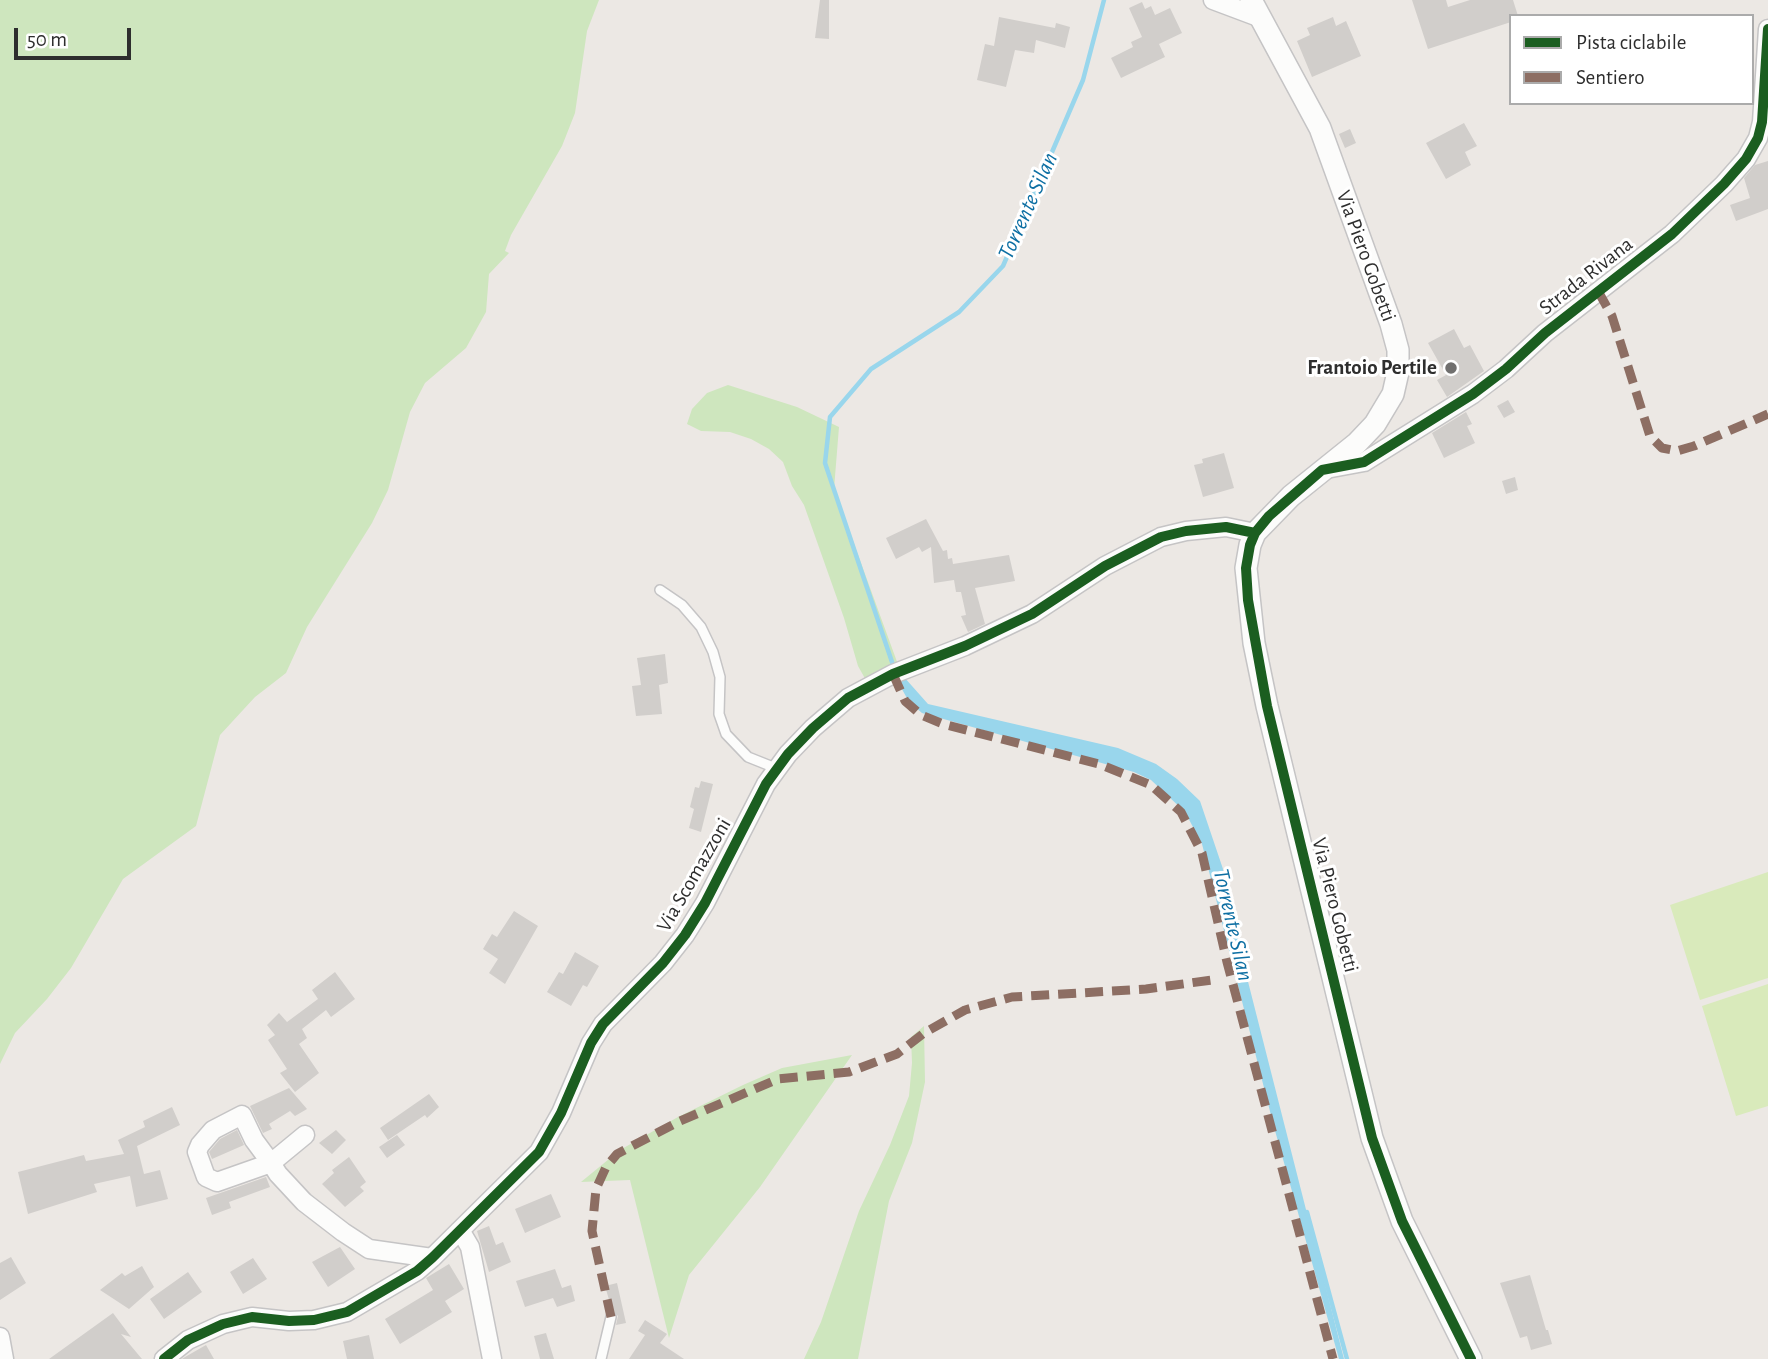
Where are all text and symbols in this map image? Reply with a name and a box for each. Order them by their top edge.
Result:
scale bar [18,14,135,58]
legend [1509,14,1754,105]
text: 50 m [27,29,67,50]
text: Pista ciclabile [1576,32,1687,53]
text: Sentiero [1576,67,1645,88]
water label: Torrente Silan [992,148,1064,264]
street label: Via Piero Gobetti [1331,187,1401,325]
street label: Strada Rivana [1534,232,1638,320]
place label: Frantoio Pertile [1307,355,1437,381]
marker: Frantoio Pertile [1443,360,1459,376]
street label: Via Scomazzoni [651,814,737,936]
street label: Via Piero Gobetti [1306,835,1364,975]
water label: Torrente Silan [1207,866,1259,984]

